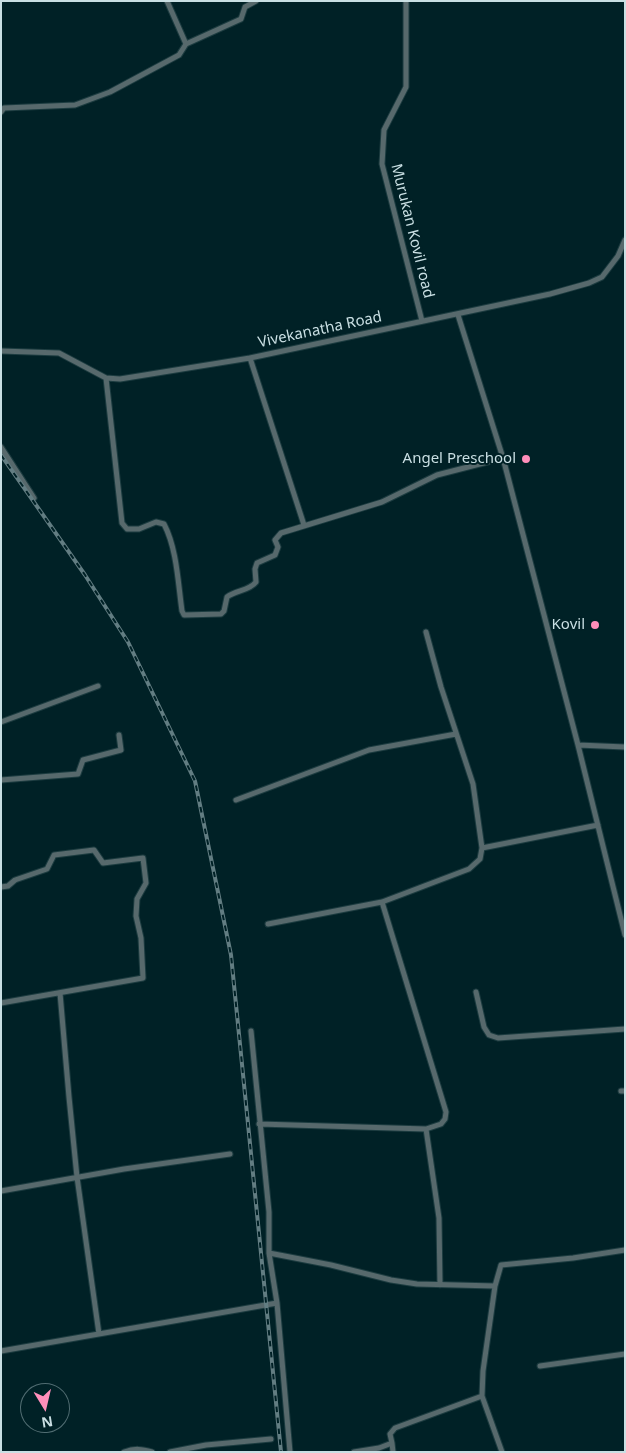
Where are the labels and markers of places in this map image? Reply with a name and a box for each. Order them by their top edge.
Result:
place label: Angel Preschool [403,450,516,468]
marker: Angel Preschool [520,453,532,465]
place label: Kovil [552,616,585,634]
marker: Kovil [589,619,601,631]

